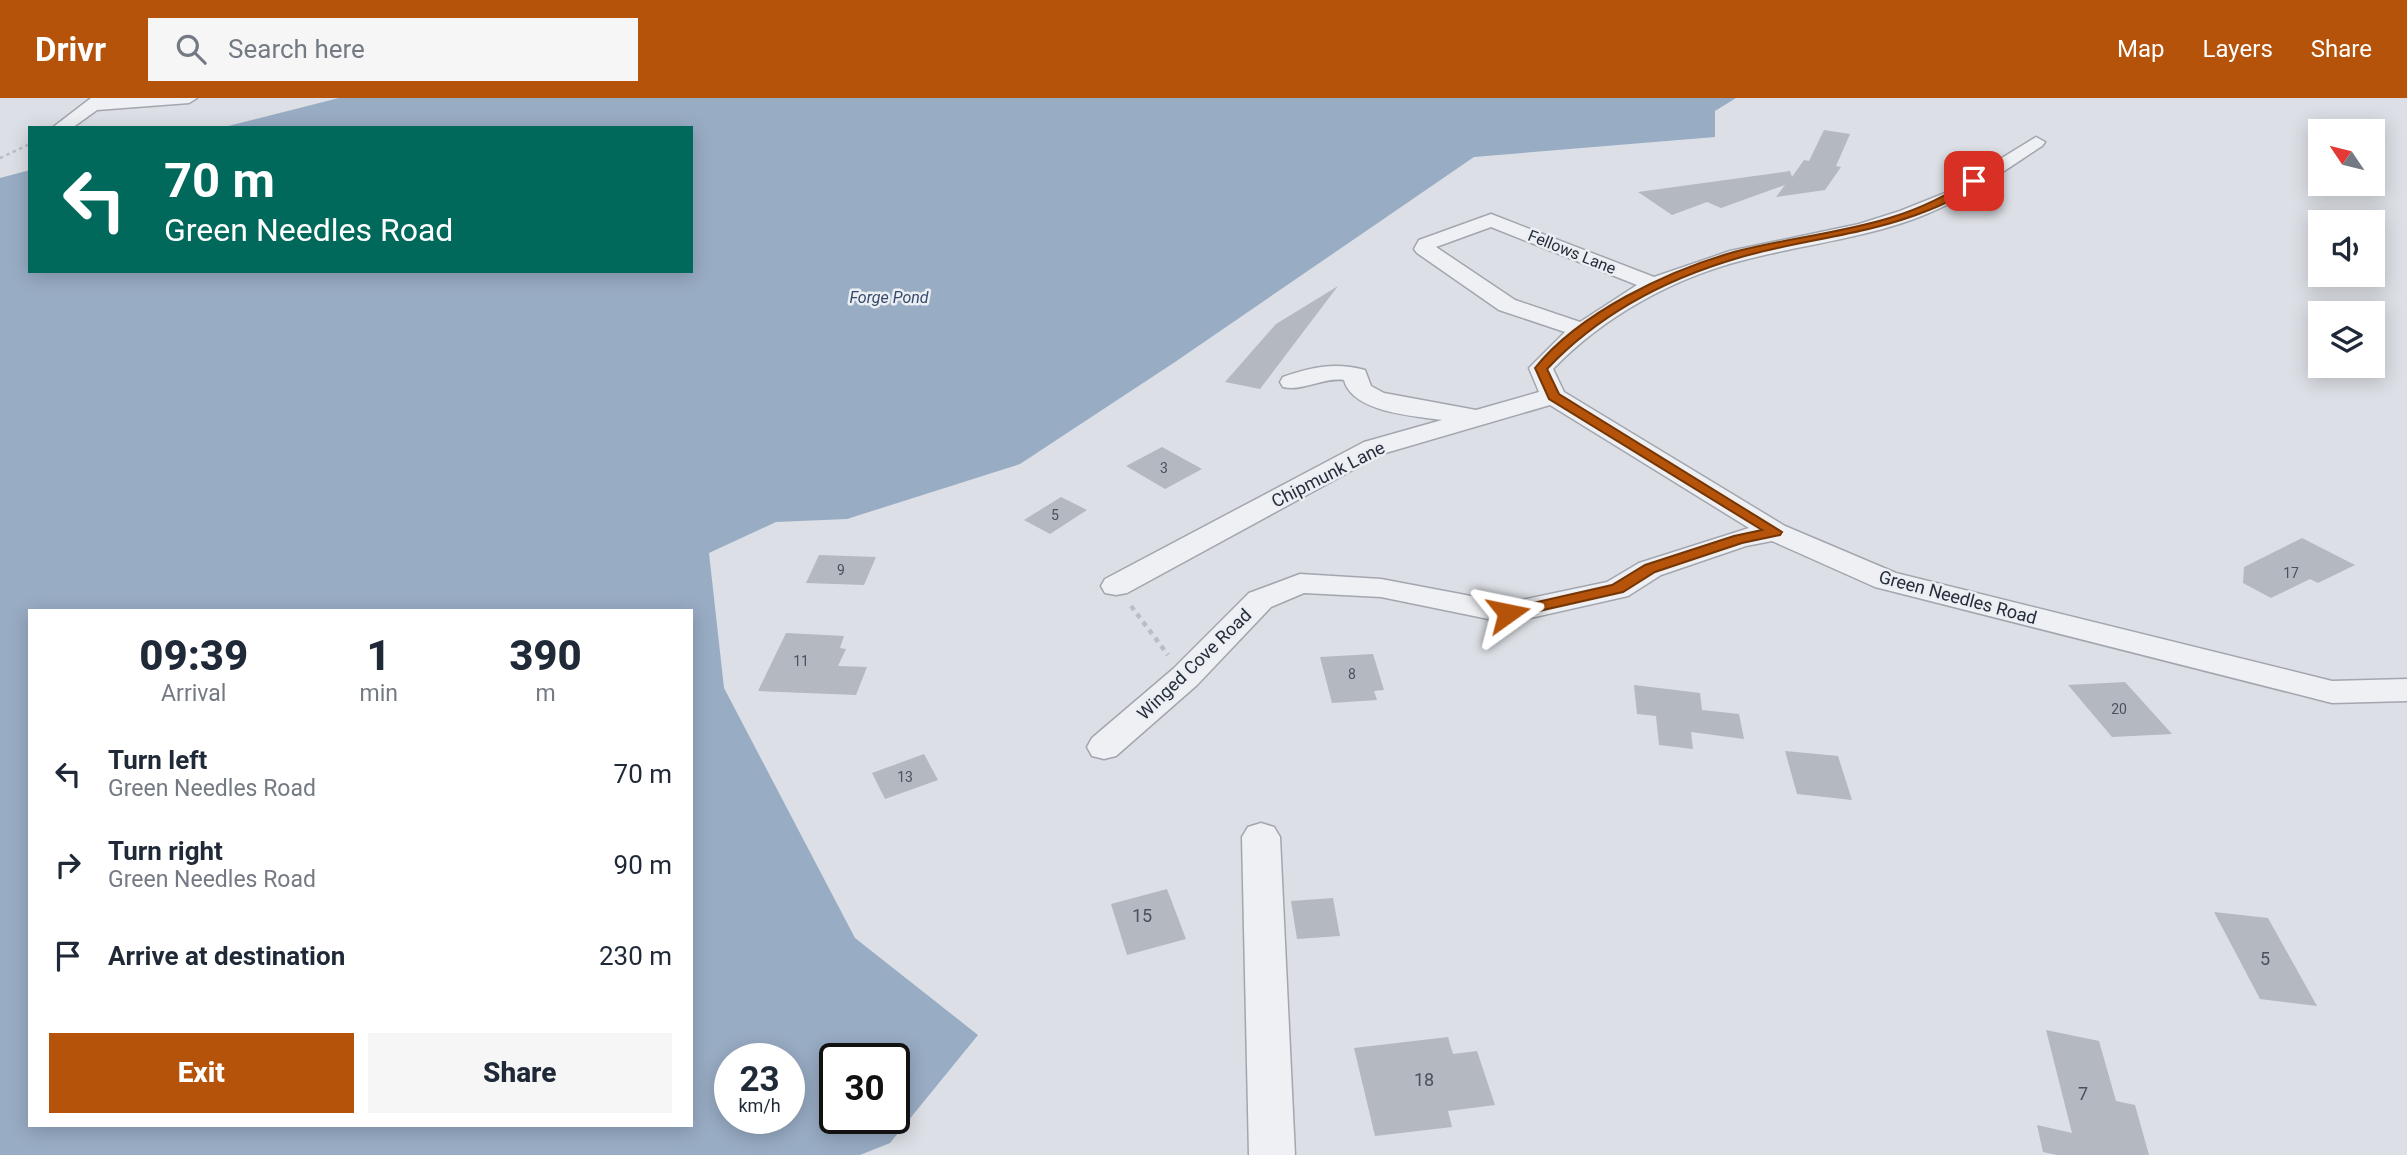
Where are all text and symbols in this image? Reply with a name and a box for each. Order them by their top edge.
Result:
search box [148,18,638,81]
text: Drivr [35,30,106,69]
icon: search [172,30,210,68]
text: Search here [228,34,365,64]
text: Map [2117,35,2165,63]
text: Layers [2203,35,2273,63]
text: Share [2311,35,2372,63]
north arrow [2308,119,2385,196]
map controls [2308,119,2385,378]
pin [1944,151,2004,211]
text: 70 m [164,152,275,209]
icon: left [49,154,140,245]
icon: arrive [1955,162,1993,200]
button: sound [2308,210,2385,287]
text: Green Needles Road [164,211,453,249]
street label: Fellows Lane [1525,226,1619,278]
water label: Forge Pond [849,288,929,307]
button: layers [2308,301,2385,378]
street label: Chipmunk Lane [1268,436,1388,512]
house number: 3 [1160,460,1168,476]
house number: 5 [1051,507,1059,523]
house number: 9 [837,562,845,578]
house number: 17 [2283,565,2299,581]
street label: Green Needles Road [1877,566,2039,628]
position arrow [1471,576,1545,650]
street label: Winged Cove Road [1133,604,1255,724]
text: 09:39 [139,631,248,680]
text: 1 [367,631,391,680]
text: 390 [509,631,582,680]
house number: 11 [793,653,809,669]
house number: 8 [1348,666,1356,682]
text: Arrival [161,680,226,707]
text: min [359,680,398,707]
text: m [535,680,556,707]
house number: 20 [2111,701,2127,717]
text: Turn left [108,745,207,775]
icon: left [49,755,87,793]
text: 70 m [614,759,672,789]
house number: 13 [897,769,913,785]
text: Green Needles Road [108,775,316,802]
text: Turn right [108,836,223,866]
icon: right [49,846,87,884]
text: 90 m [614,850,672,880]
text: Green Needles Road [108,866,316,893]
house number: 15 [1132,905,1152,926]
icon: arrive [49,937,87,975]
text: Arrive at destination [108,941,345,971]
text: 230 m [599,941,672,971]
house number: 5 [2260,948,2270,969]
button: Exit [49,1033,354,1113]
button: Share [368,1033,672,1113]
speed limit sign: 30 [819,1043,910,1134]
text: 23 [739,1059,780,1100]
house number: 18 [1414,1069,1434,1090]
house number: 7 [2078,1083,2088,1104]
text: km/h [738,1095,781,1116]

